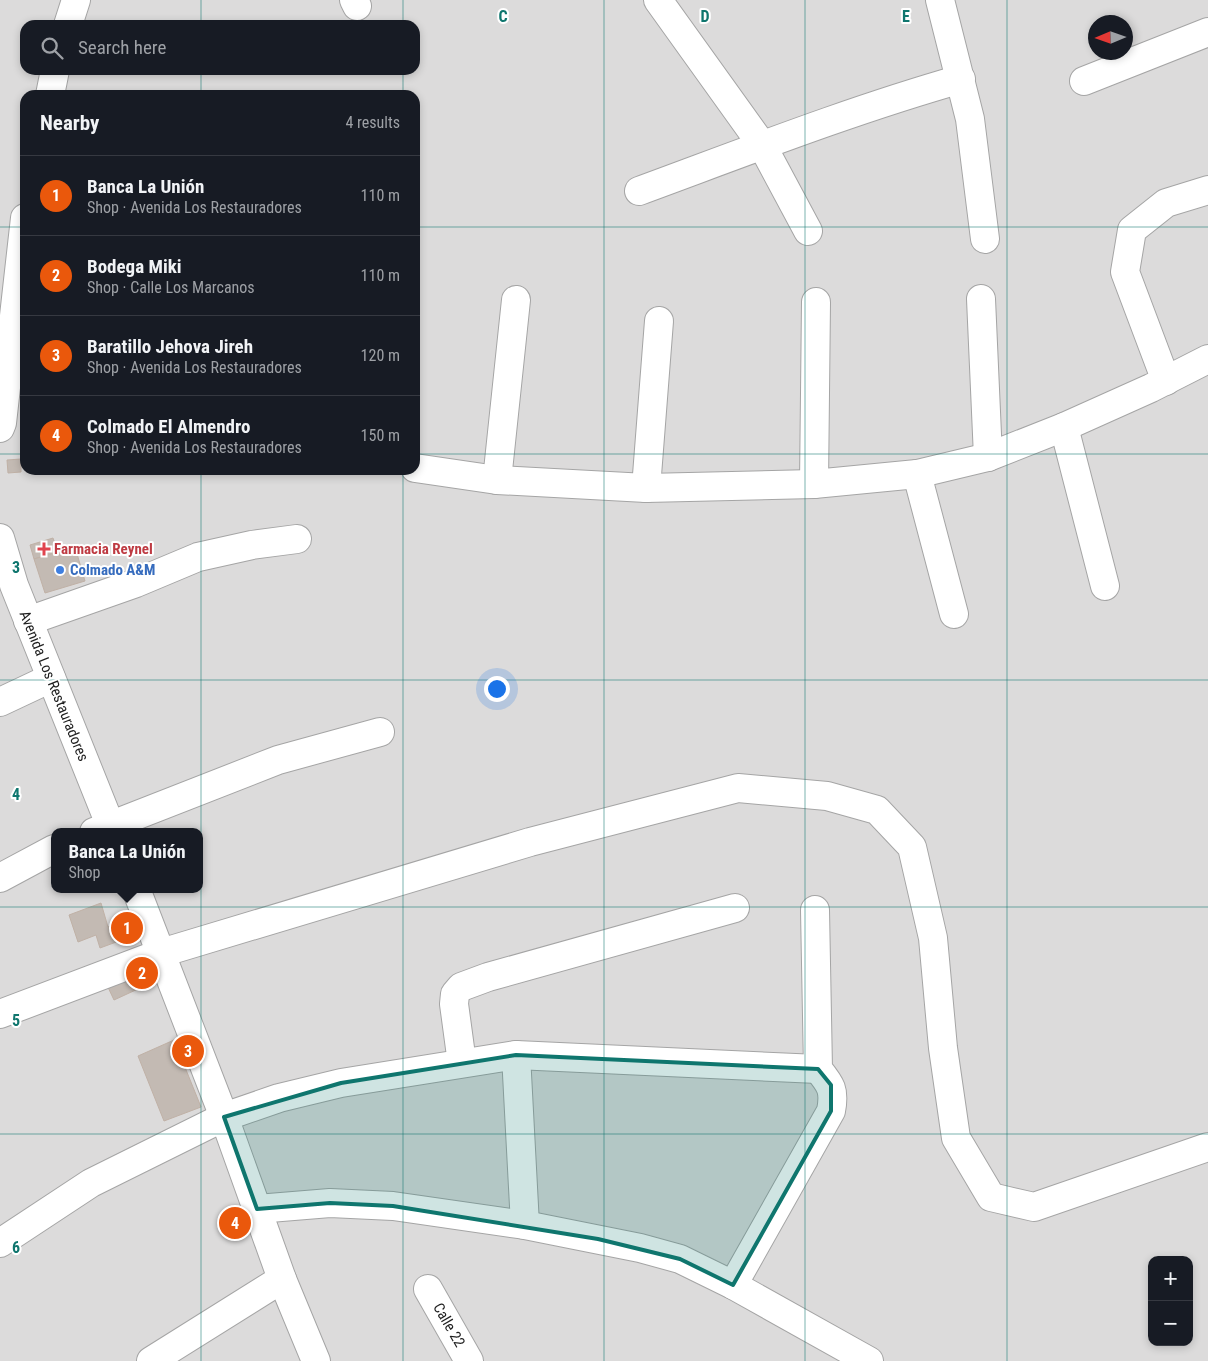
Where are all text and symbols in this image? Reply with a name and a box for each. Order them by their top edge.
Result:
text: C [498,7,508,26]
text: D [700,7,710,26]
text: E [902,7,910,26]
north arrow [1088,15,1133,60]
search box [20,20,420,75]
icon: search [38,34,66,62]
text: Search here [78,36,166,59]
text: Nearby [40,111,99,135]
text: 4 results [345,113,400,132]
text: Banca La Unión [87,175,204,198]
text: 1 [52,186,60,205]
text: 110 m [361,186,400,205]
text: Shop · Avenida Los Restauradores [87,198,302,217]
text: Bodega Miki [87,255,182,278]
text: 2 [52,266,60,285]
text: 110 m [361,266,400,285]
text: Shop · Calle Los Marcanos [87,278,255,297]
text: Baratillo Jehova Jireh [87,335,253,358]
text: 3 [52,346,60,365]
text: 120 m [361,346,400,365]
text: Shop · Avenida Los Restauradores [87,358,302,377]
text: Colmado El Almendro [87,415,250,438]
text: 4 [52,426,60,445]
text: 150 m [361,426,400,445]
text: Shop · Avenida Los Restauradores [87,438,302,457]
place label: Farmacia Reynel [54,540,153,558]
marker: Farmacia Reynel [38,543,50,555]
text: 3 [12,558,20,577]
place label: Colmado A&M [70,561,155,579]
marker: Colmado A&M [54,564,66,576]
street label: Avenida Los Restauradores [16,608,93,764]
your location [484,676,510,702]
text: 4 [12,785,20,804]
popup [51,828,203,893]
text: Banca La Unión [68,840,186,863]
text: Shop [68,863,100,882]
pin: 1 [111,909,143,947]
pin: 2 [126,954,158,992]
text: 5 [12,1011,20,1030]
pin: 3 [172,1032,204,1070]
pin: 4 [219,1204,251,1242]
text: 6 [12,1238,20,1257]
map controls [1148,1256,1193,1346]
button: + [1148,1256,1193,1301]
street label: Calle 22 [429,1300,469,1350]
button: − [1148,1301,1193,1346]

